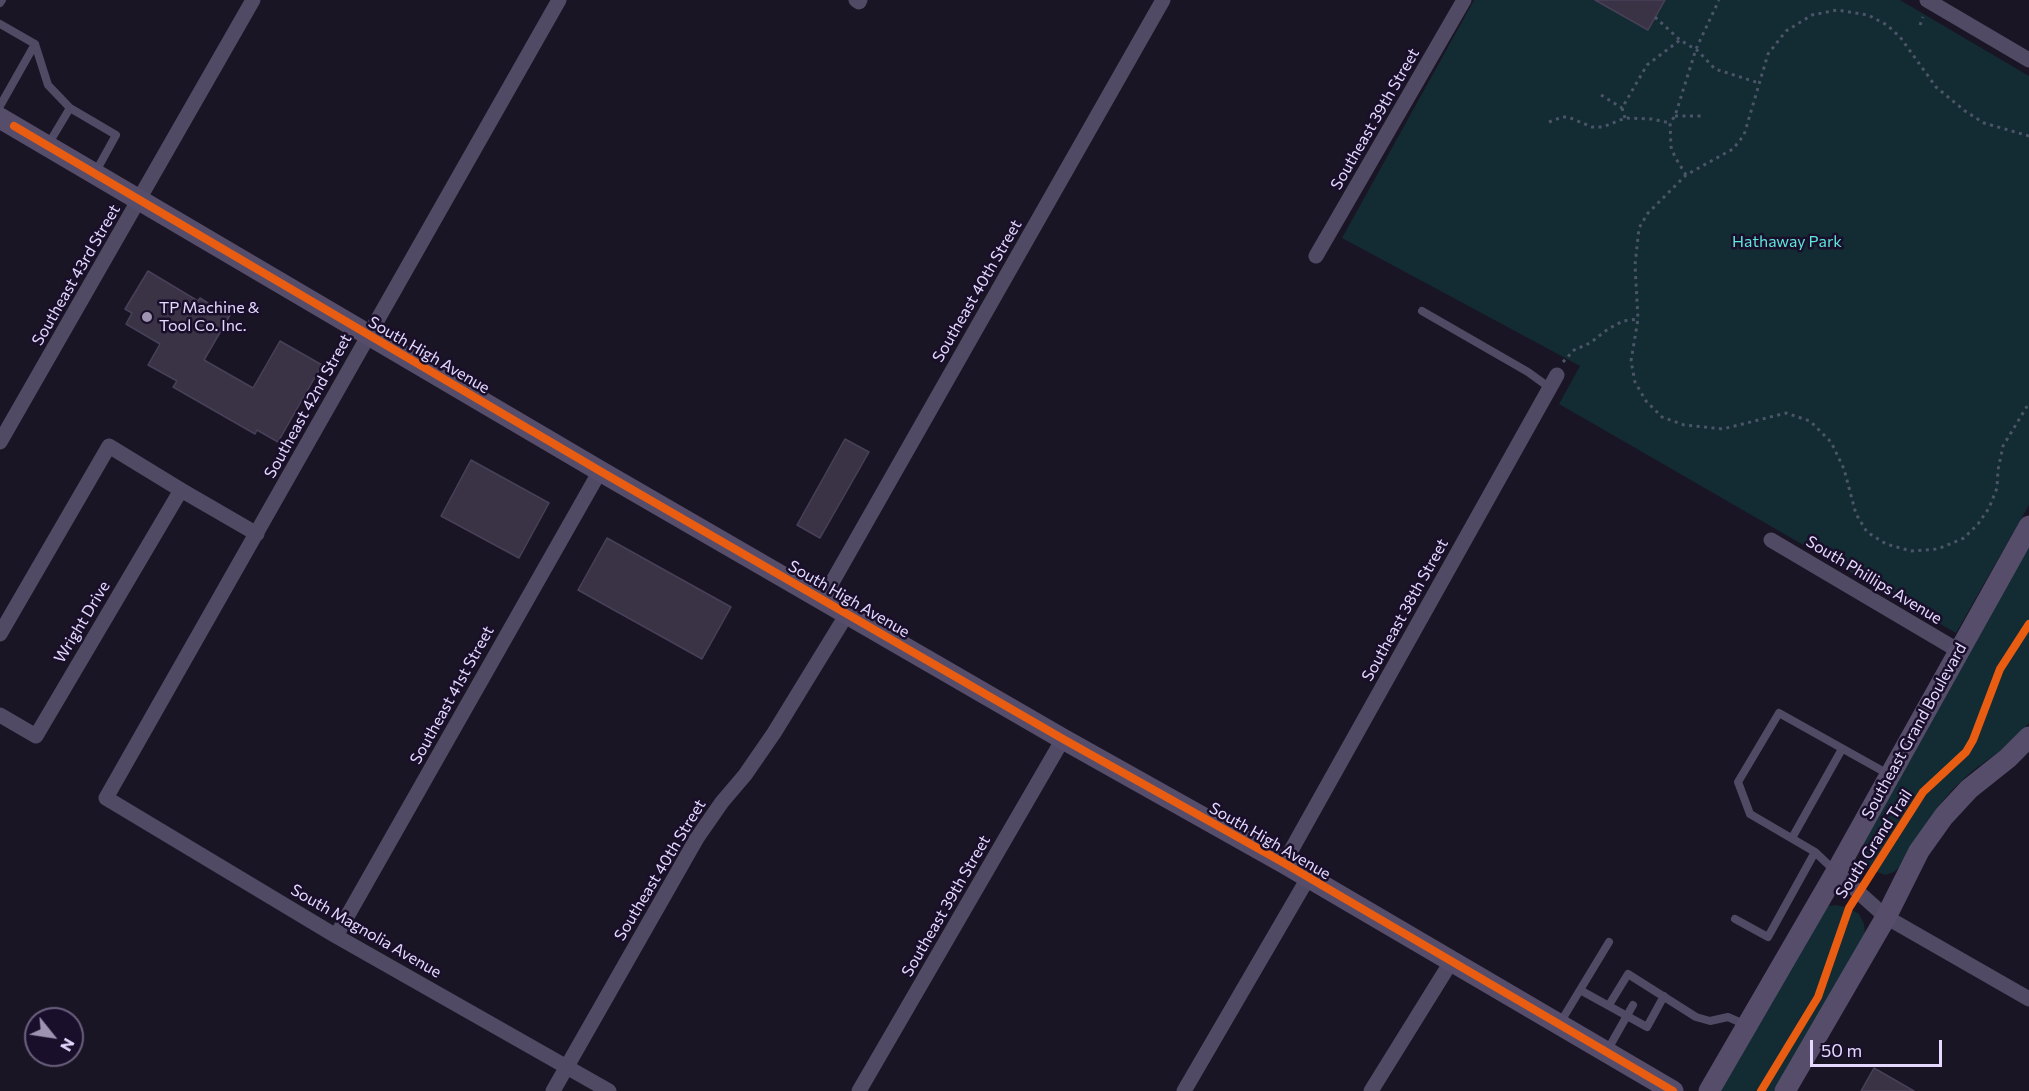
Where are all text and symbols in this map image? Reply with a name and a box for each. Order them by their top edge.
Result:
street label: Southeast 39th Street [1327,45,1423,193]
street label: Southeast 43rd Street [28,201,124,349]
street label: Southeast 40th Street [928,216,1026,366]
park label: Hathaway Park [1732,232,1842,252]
place label: TP Machine & Tool Co. Inc. [159,298,259,336]
marker: TP Machine & Tool Co. Inc. [140,310,154,324]
street label: South High Avenue [365,312,493,398]
street label: Southeast 42nd Street [260,330,356,482]
street label: South Phillips Avenue [1803,532,1945,628]
street label: Southeast 38th Street [1358,535,1452,685]
street label: South High Avenue [785,556,913,642]
street label: Wright Drive [50,578,114,666]
street label: Southeast 41st Street [406,622,498,768]
street label: Southeast Grand Boulevard [1858,640,1970,822]
street label: South Grand Trail [1832,786,1916,902]
street label: Southeast 40th Street [610,796,710,944]
street label: South High Avenue [1206,798,1334,884]
street label: Southeast 39th Street [898,832,994,980]
street label: South Magnolia Avenue [287,880,445,982]
north arrow [24,1007,84,1067]
scale bar [1813,1028,1945,1066]
text: N [57,1035,80,1055]
text: 50 m [1821,1039,1862,1061]

